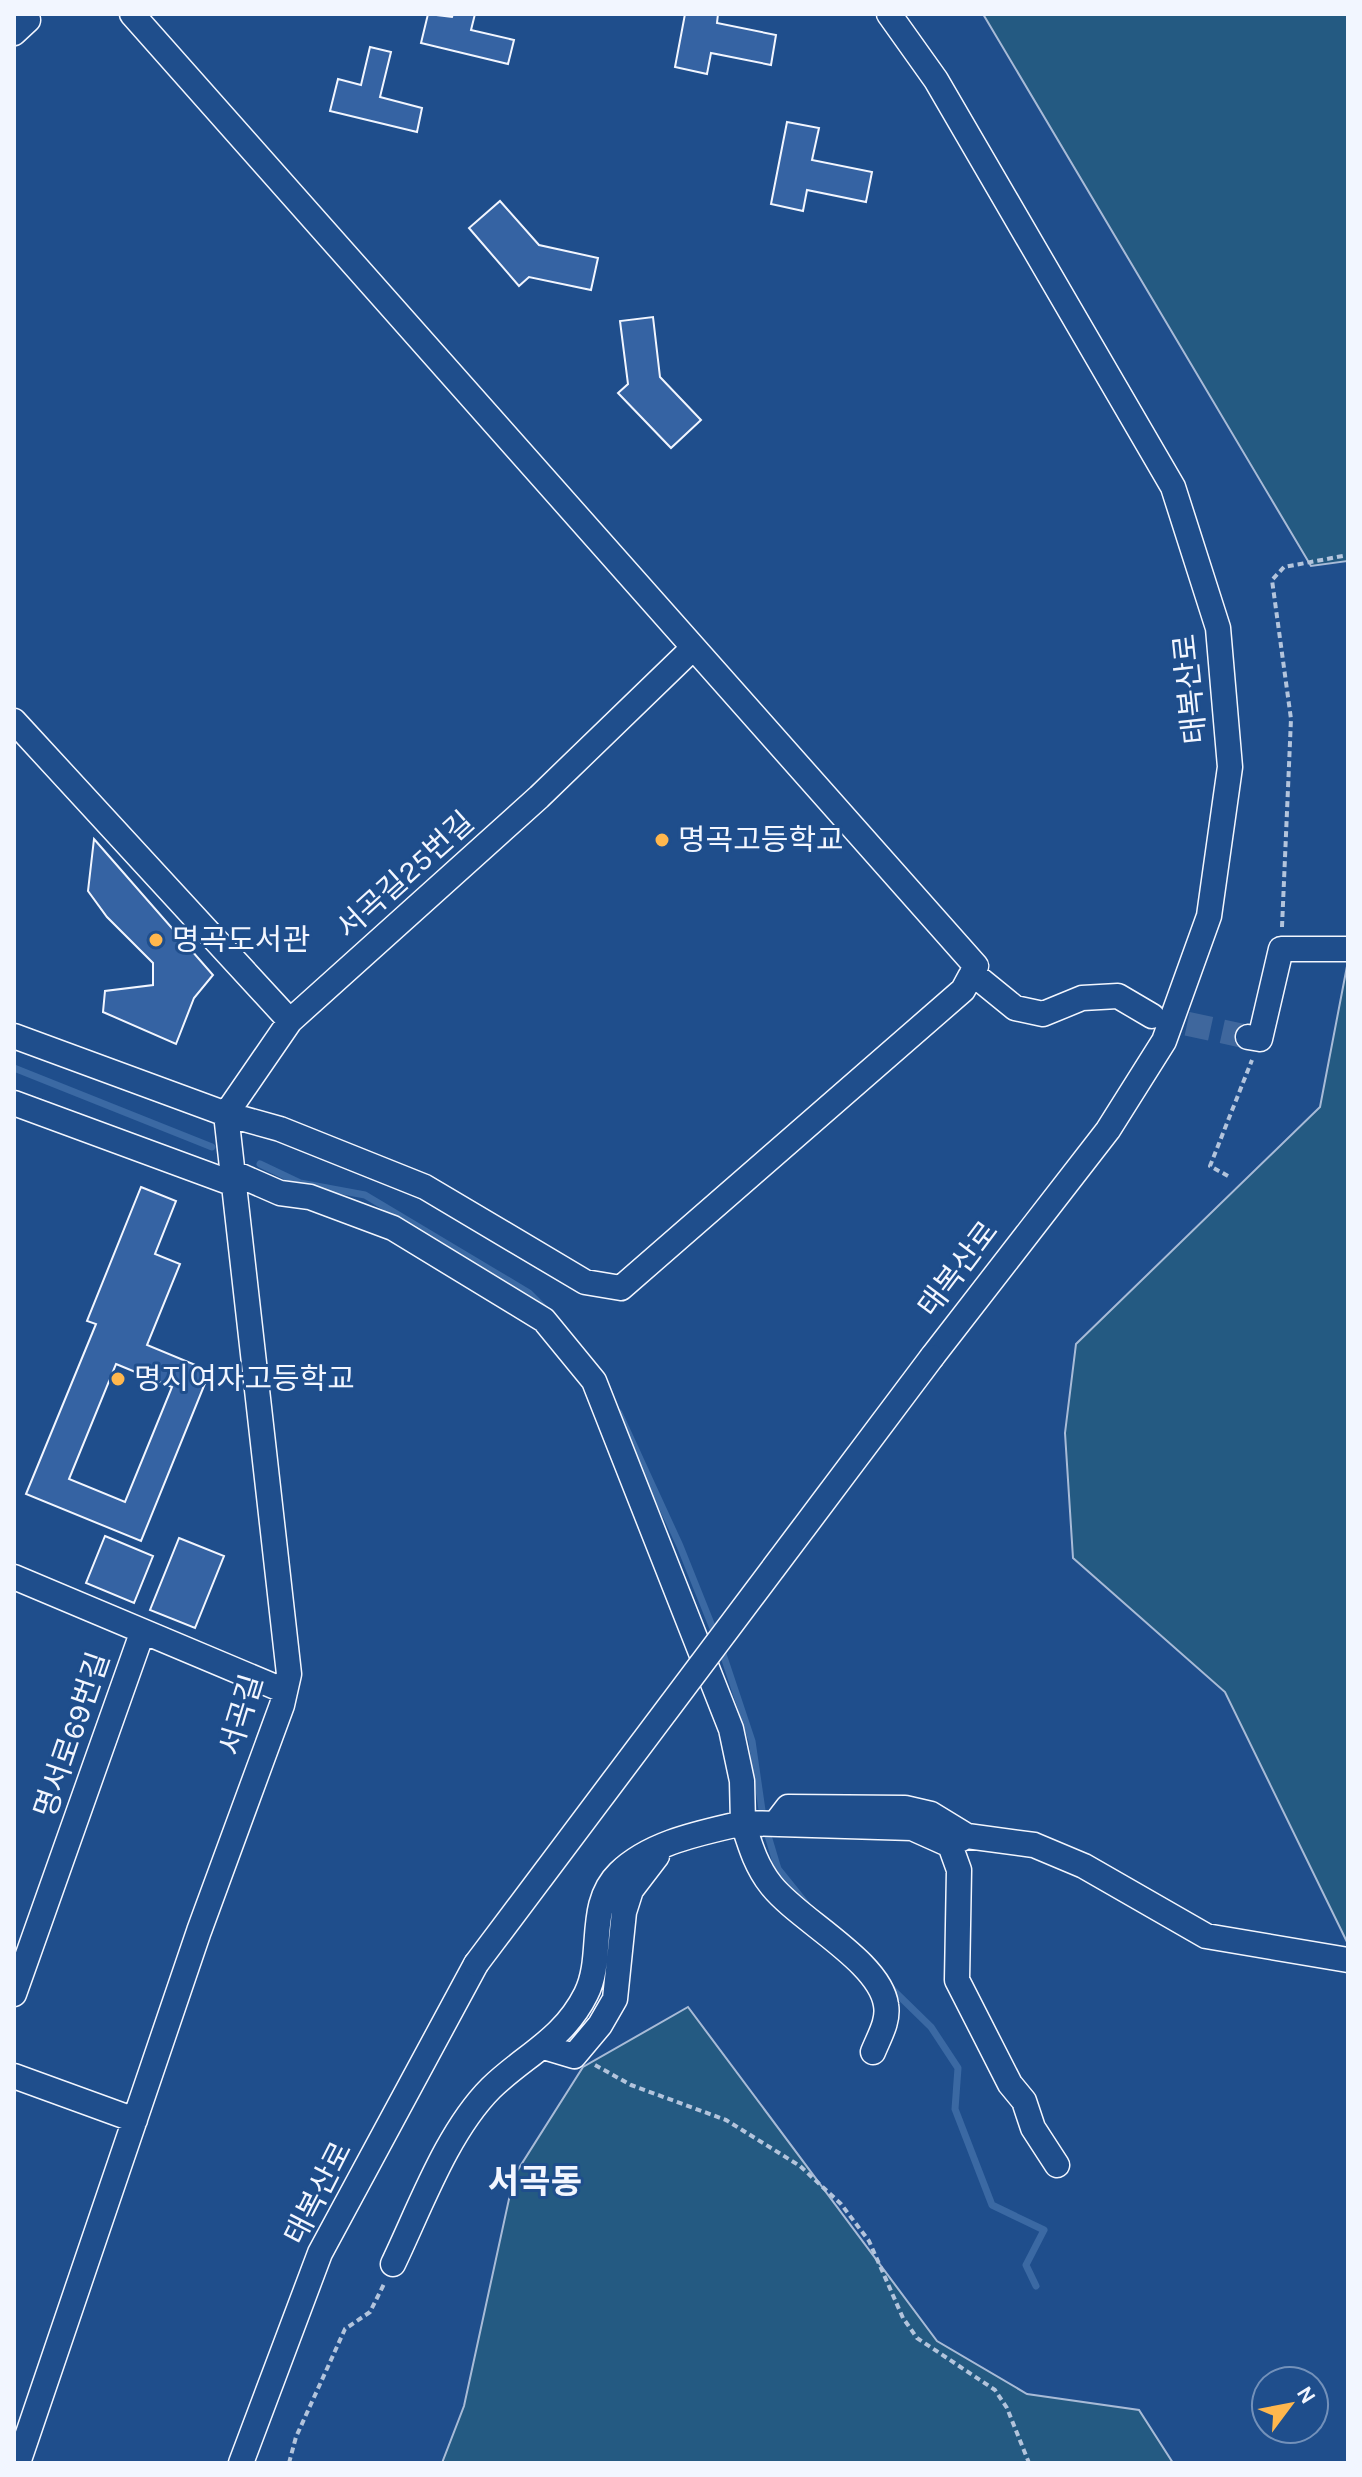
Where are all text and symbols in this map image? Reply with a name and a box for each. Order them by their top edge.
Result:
street label: 태복산로 [1166,632,1214,746]
street label: 서곡길25번길 [329,804,481,946]
place label: 명곡고등학교 [678,822,844,858]
marker: 명곡고등학교 [653,831,671,849]
place label: 명곡도서관 [172,922,310,958]
marker: 명곡도서관 [147,931,165,949]
street label: 태복산로 [910,1214,1006,1324]
place label: 명지여자고등학교 [134,1361,355,1397]
marker: 명지여자고등학교 [109,1370,127,1388]
street label: 명서로69번길 [27,1648,117,1822]
street label: 서곡길 [212,1670,270,1760]
street label: 태복산로 [277,2136,359,2250]
district label: 서곡동 [488,2162,582,2202]
north arrow [1250,2365,1330,2445]
text: N [1291,2381,1321,2409]

